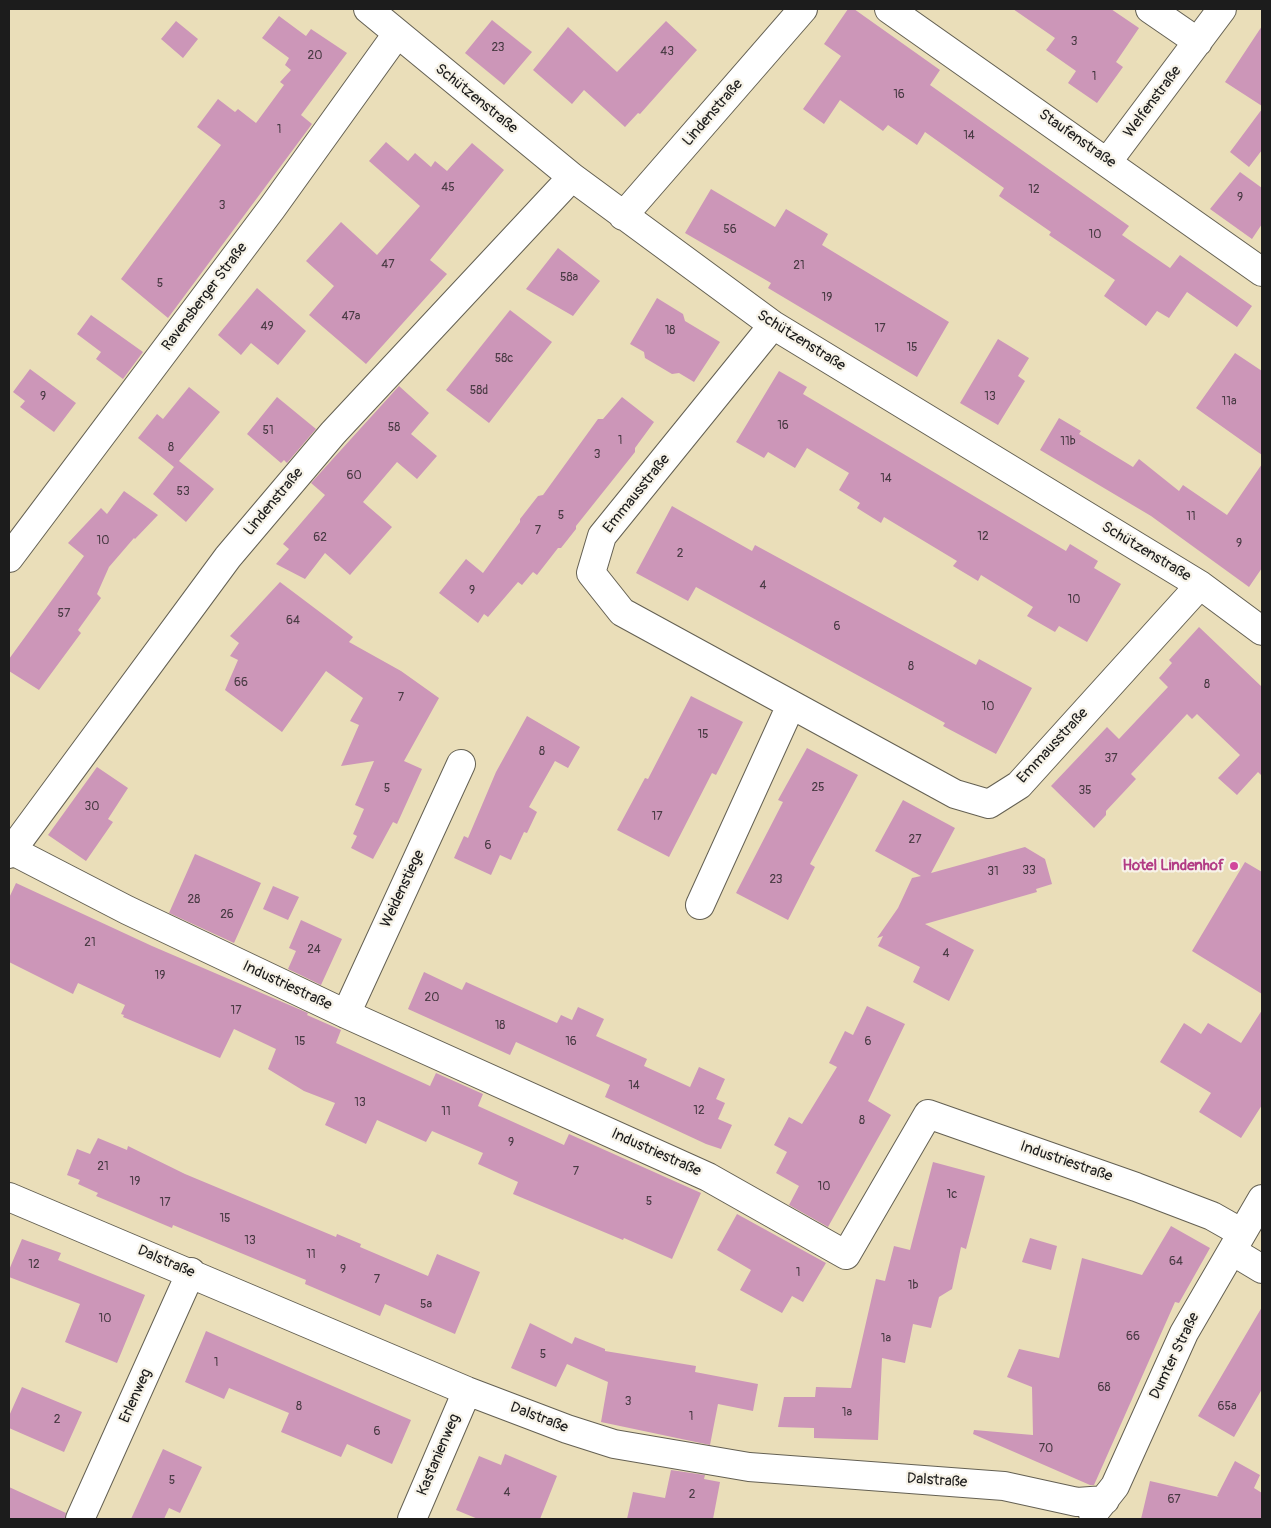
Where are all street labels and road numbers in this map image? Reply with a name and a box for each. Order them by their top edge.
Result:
street label: Schützenstraße [431,60,521,138]
street label: Welfenstraße [1120,63,1186,141]
street label: Lindenstraße [679,76,747,150]
street label: Staufenstraße [1035,106,1119,172]
street label: Ravensberger Straße [158,239,252,355]
street label: Schützenstraße [753,307,849,375]
street label: Emmausstraße [600,451,674,537]
street label: Lindenstraße [240,464,308,540]
street label: Schützenstraße [1098,518,1194,586]
street label: Emmausstraße [1014,705,1092,787]
street label: Weidenstiege [377,847,429,931]
street label: Industriestraße [239,957,335,1015]
street label: Industriestraße [608,1125,704,1181]
street label: Industriestraße [1017,1138,1115,1186]
street label: Dalstraße [135,1242,197,1282]
street label: Dumter Straße [1146,1310,1204,1402]
street label: Erlenweg [116,1366,156,1426]
street label: Dalstraße [507,1399,571,1437]
street label: Kastanienweg [414,1411,464,1499]
street label: Dalstraße [906,1470,968,1492]

